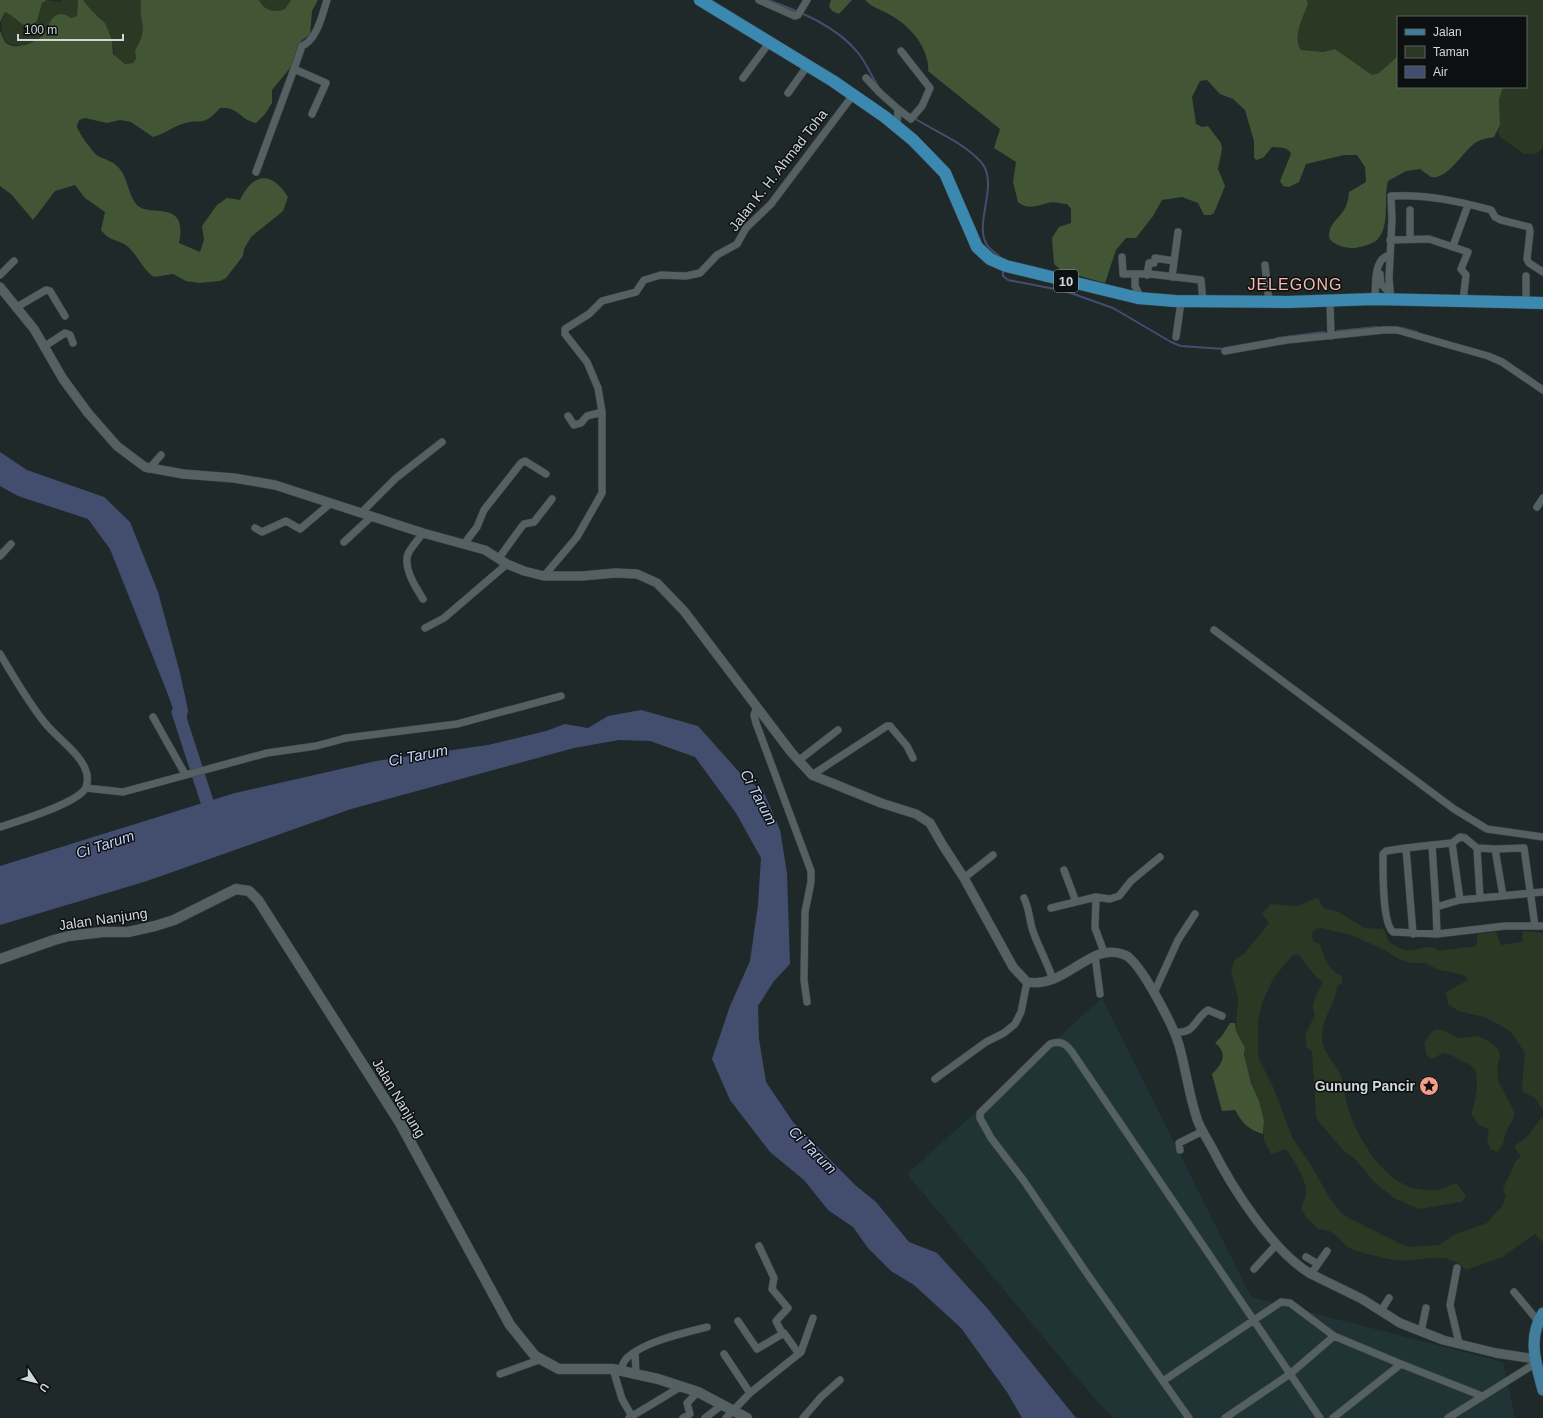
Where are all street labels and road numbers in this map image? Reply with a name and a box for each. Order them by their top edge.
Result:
street label: Jalan K. H. Ahmad Toha [726,106,831,234]
road number: 10 [1054,270,1078,292]
street label: Jalan Nanjung [58,905,148,933]
street label: Jalan Nanjung [369,1056,429,1140]

